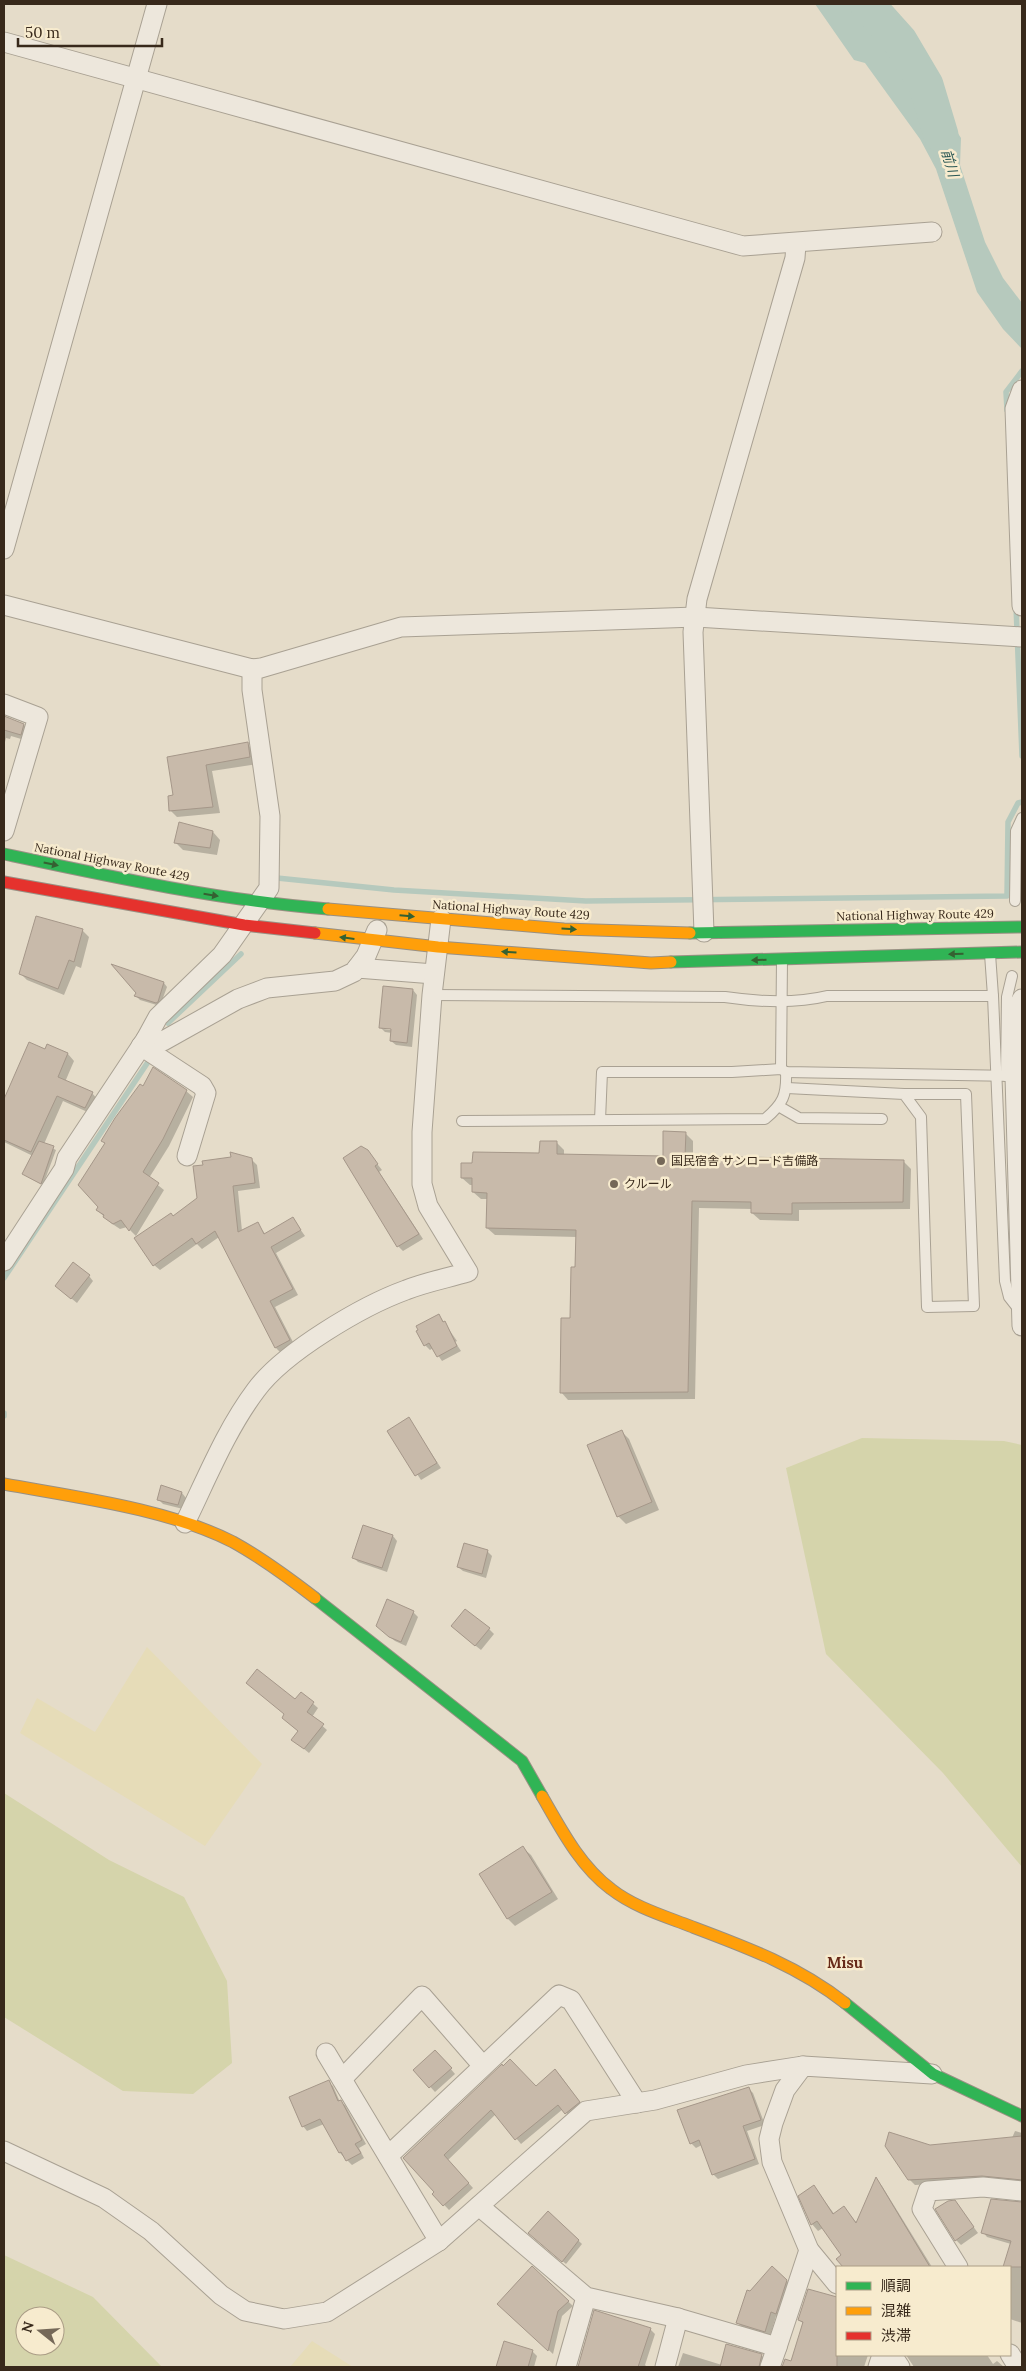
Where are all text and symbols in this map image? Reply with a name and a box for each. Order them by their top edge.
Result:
scale bar [18,15,161,47]
text: 50 m [25,23,60,42]
water label: 前川 [937,147,963,181]
street label: National Highway Route 429 [33,839,191,884]
one-way arrow [44,860,59,868]
one-way arrow [203,892,219,900]
street label: National Highway Route 429 [432,897,590,922]
street label: National Highway Route 429 [836,906,994,923]
one-way arrow [399,912,415,920]
one-way arrow [561,925,577,933]
one-way arrow [339,934,355,942]
one-way arrow [501,948,517,956]
one-way arrow [948,950,964,958]
one-way arrow [750,956,766,964]
place label: 国民宿舎 サンロード吉備路 [671,1153,818,1168]
marker: 国民宿舎 サンロード吉備路 [655,1155,667,1167]
place label: クルール [624,1176,672,1191]
marker: クルール [608,1178,620,1190]
district label: Misu [827,1953,863,1972]
legend [836,2266,1011,2356]
text: 順調 [881,2276,911,2295]
text: 混雑 [881,2301,911,2320]
north arrow [15,2306,65,2356]
text: N [17,2319,38,2335]
text: 渋滞 [881,2326,911,2345]

